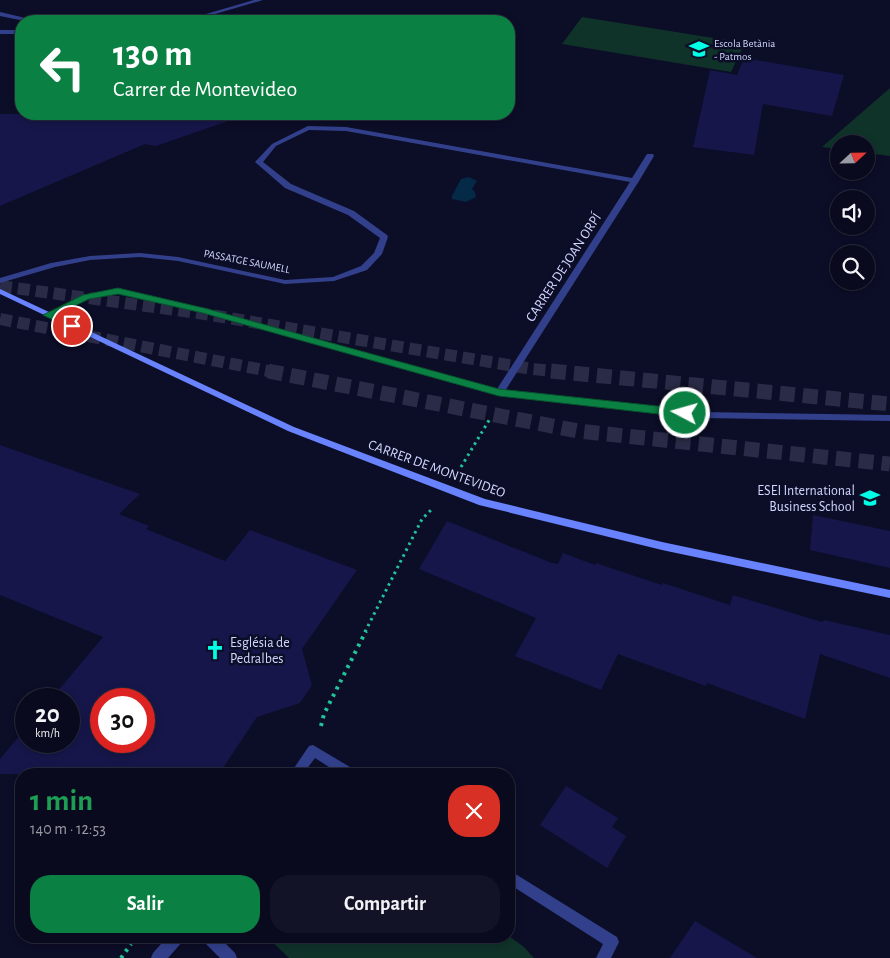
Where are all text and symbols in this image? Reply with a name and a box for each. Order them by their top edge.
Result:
icon: left [30,35,95,100]
text: 130 m [113,37,192,72]
school or university icon: Escola Betània - Patmos [688,38,710,60]
place label: Escola Betània - Patmos [714,38,775,62]
text: Carrer de Montevideo [113,78,297,100]
north arrow [830,135,875,180]
map controls [830,135,875,290]
button: sound [830,190,875,235]
street label: CARRER DE JOAN ORPÍ [521,209,604,324]
button: search [830,245,875,290]
street label: PASSATGE SAUMELL [203,248,291,275]
pin [51,305,93,347]
icon: arrive [58,312,86,340]
position arrow [658,386,710,438]
street label: CARRER DE MONTEVIDEO [366,438,507,500]
place label: ESEI International Business School [757,484,855,514]
school or university icon: ESEI International Business School [859,487,881,509]
place label: Església de Pedralbes [230,636,290,666]
church icon: Església de Pedralbes [204,639,226,661]
speed limit sign: 30 [90,688,155,753]
text: 20 [35,702,60,727]
text: km/h [35,727,60,739]
button: close [448,785,500,837]
text: 1 min [30,786,93,816]
text: 140 m · 12:53 [30,821,106,837]
button: Salir [30,875,260,933]
button: Compartir [270,875,500,933]

